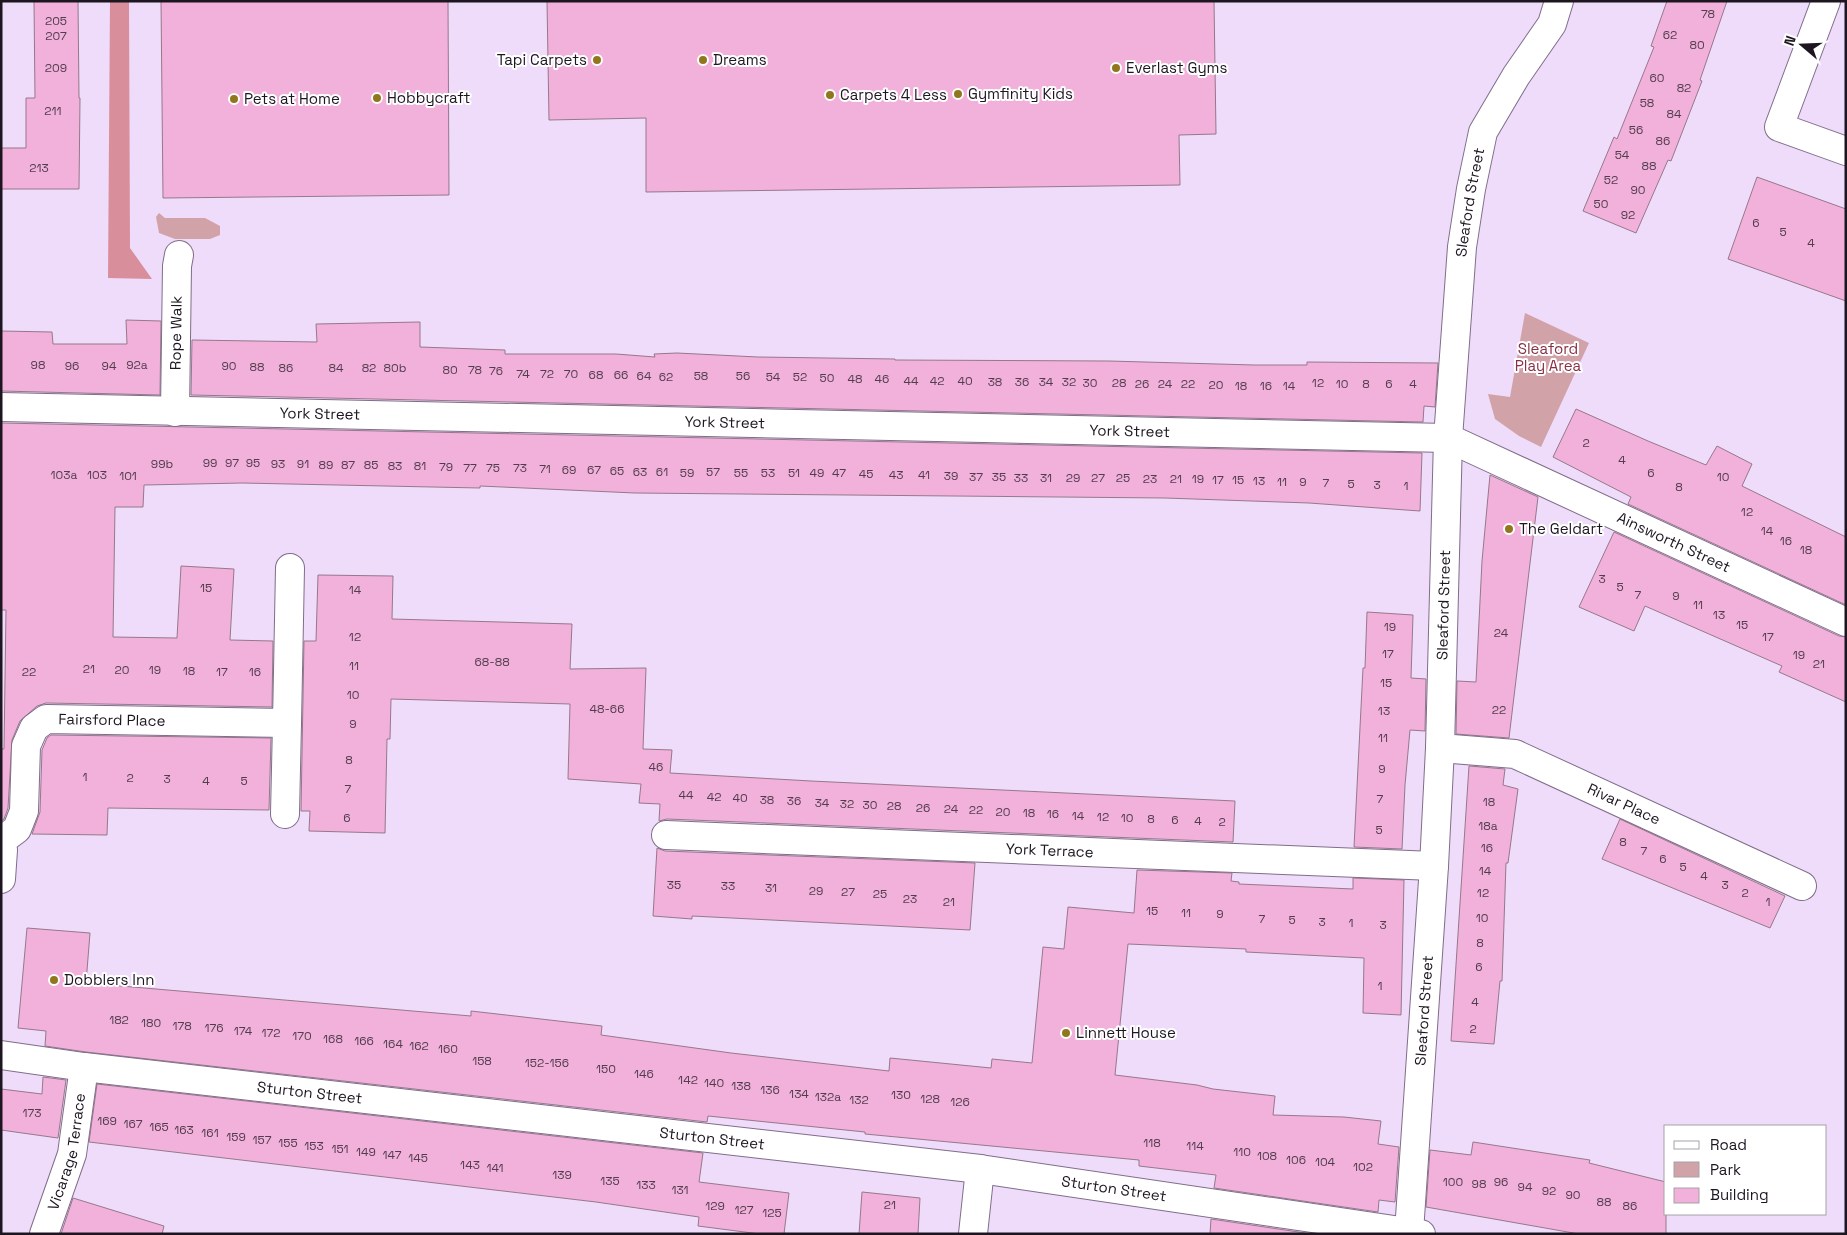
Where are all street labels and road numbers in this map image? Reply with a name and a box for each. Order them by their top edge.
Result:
street label: Sleaford Street [1451,146,1488,257]
street label: Rope Walk [166,296,186,370]
street label: York Street [279,403,361,424]
street label: York Street [684,412,765,432]
street label: York Street [1089,420,1170,441]
street label: Ainsworth Street [1614,508,1734,576]
street label: Sleaford Street [1432,550,1454,660]
street label: Fairsford Place [58,709,166,730]
street label: Rivar Place [1585,779,1664,829]
street label: York Terrace [1005,839,1094,861]
street label: Sleaford Street [1410,955,1437,1066]
street label: Sturton Street [256,1077,363,1108]
street label: Vicarage Terrace [43,1092,89,1212]
street label: Sturton Street [658,1123,766,1153]
street label: Sturton Street [1060,1171,1168,1205]

